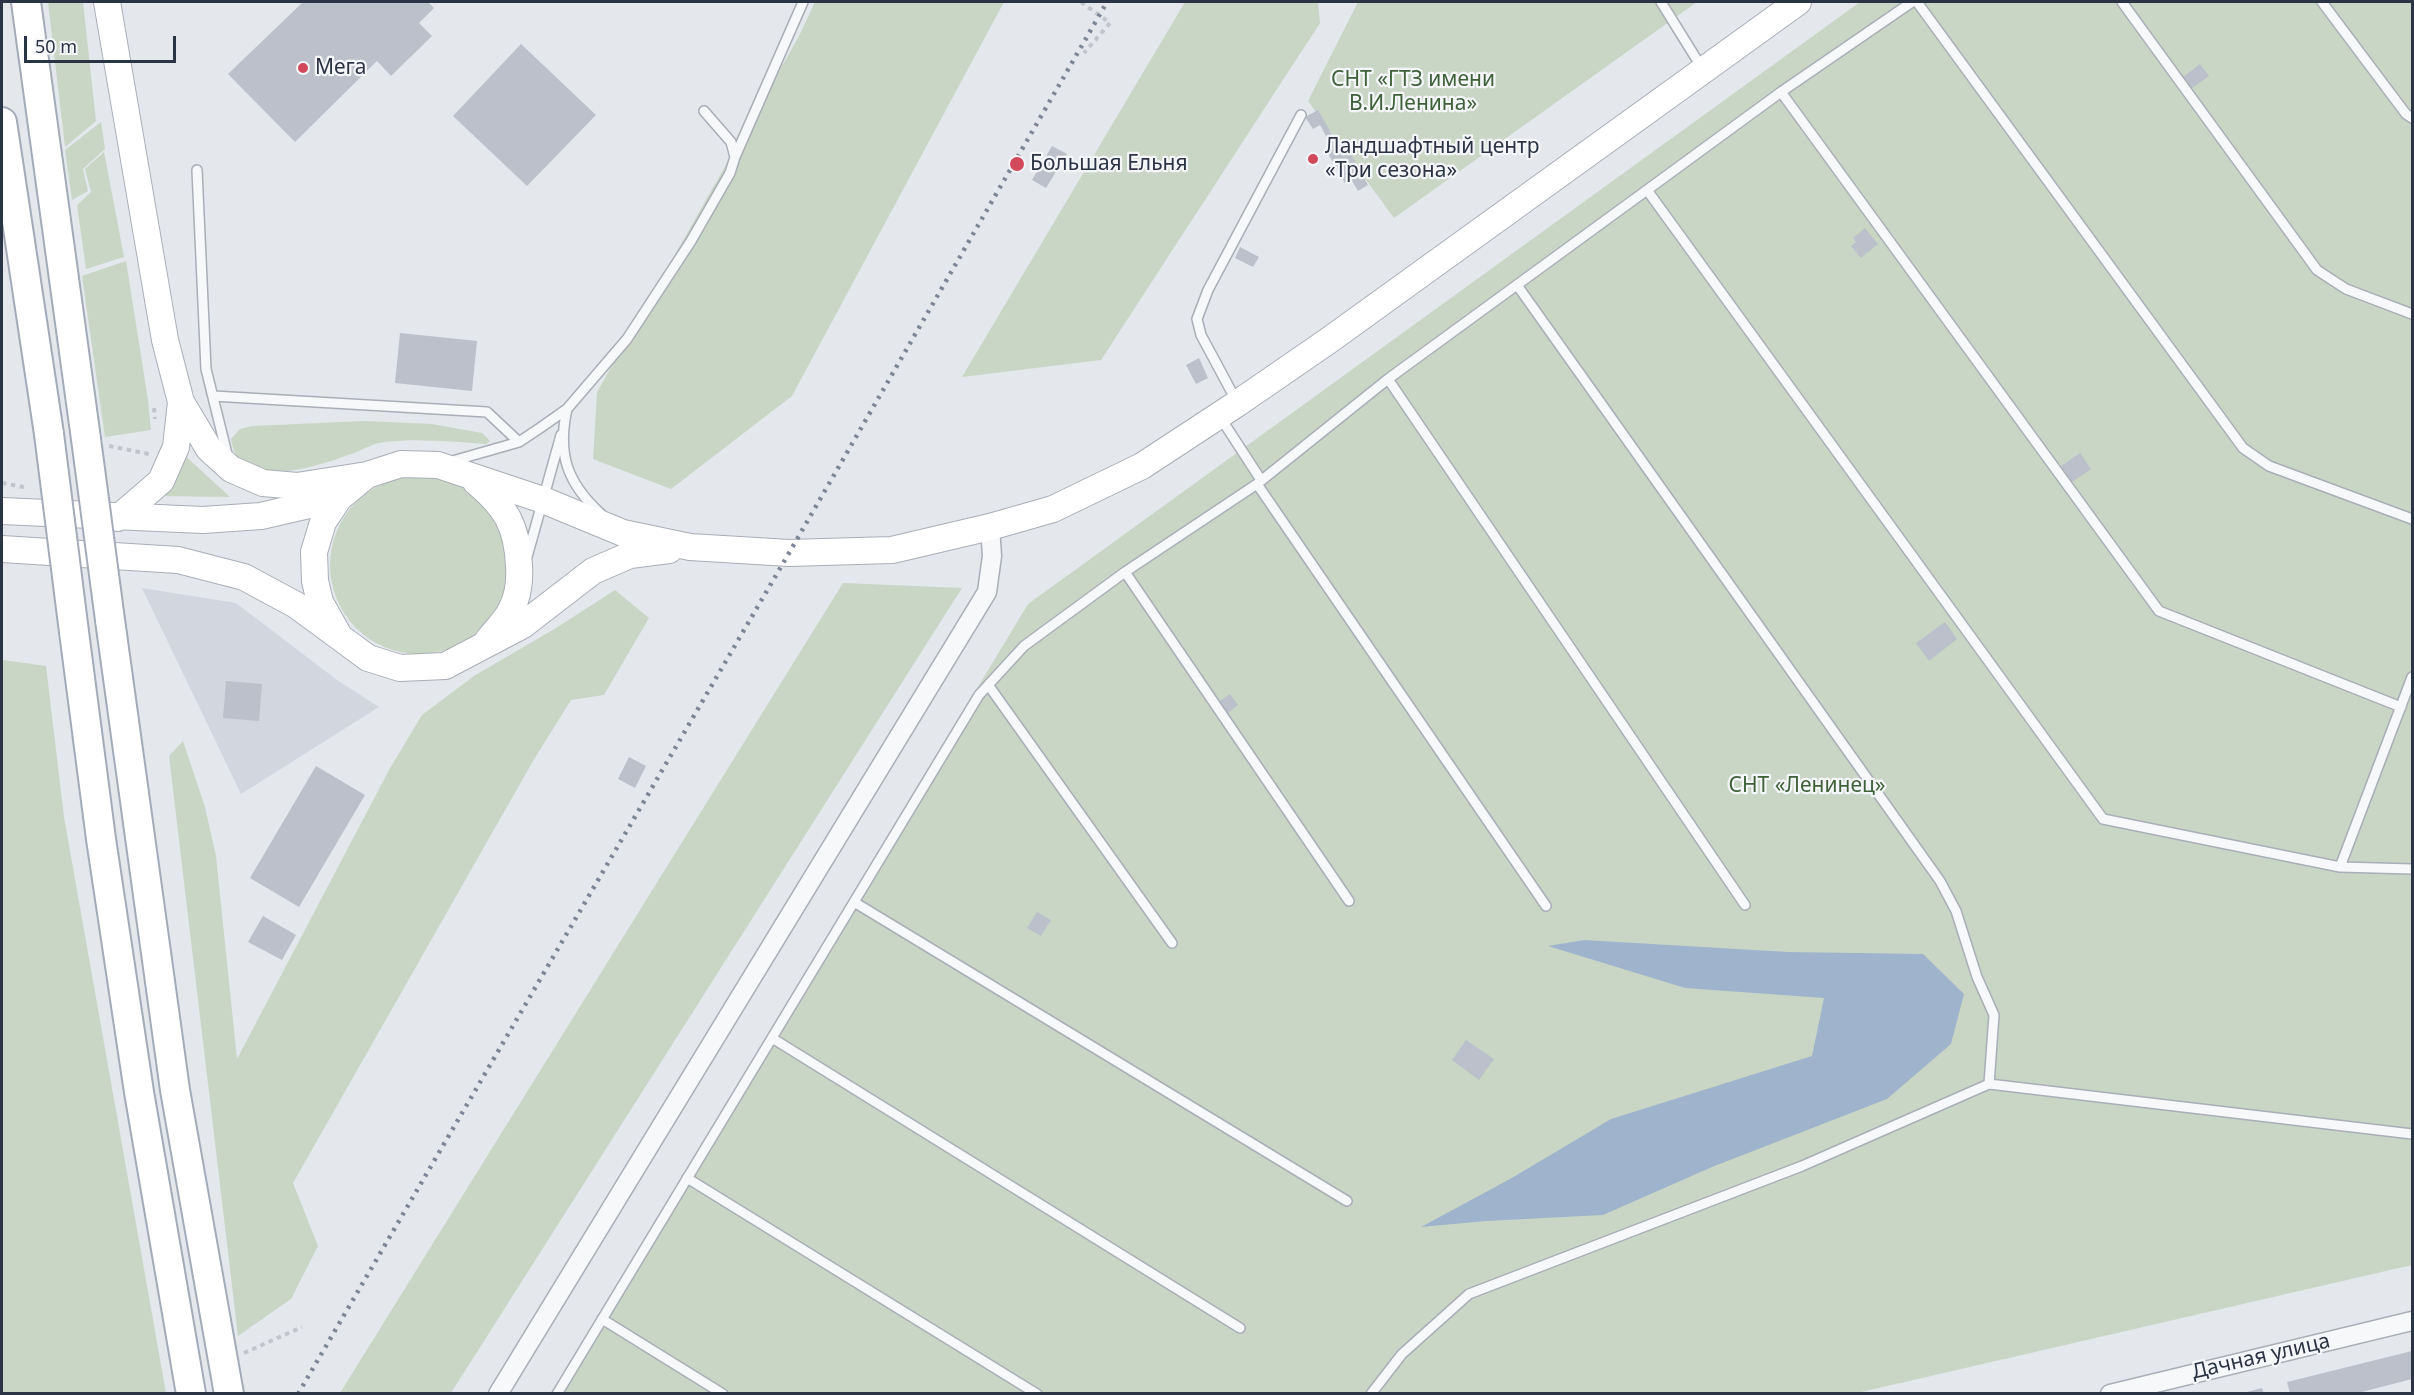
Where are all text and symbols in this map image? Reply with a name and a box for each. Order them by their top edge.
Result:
scale bar [27,24,178,62]
text: 50 m [35,34,77,58]
place label: Мега [315,55,366,81]
marker: Мега [296,61,310,75]
park label: СНТ «ГТЗ имени В.И.Ленина» [1331,67,1495,117]
place label: Ландшафтный центр «Три сезона» [1325,134,1540,184]
place label: Большая Ельня [1030,151,1188,177]
marker: Ландшафтный центр «Три сезона» [1306,152,1320,166]
marker: Большая Ельня [1008,155,1026,173]
park label: СНТ «Ленинец» [1728,773,1886,799]
street label: Дачная улица [2189,1329,2333,1385]

